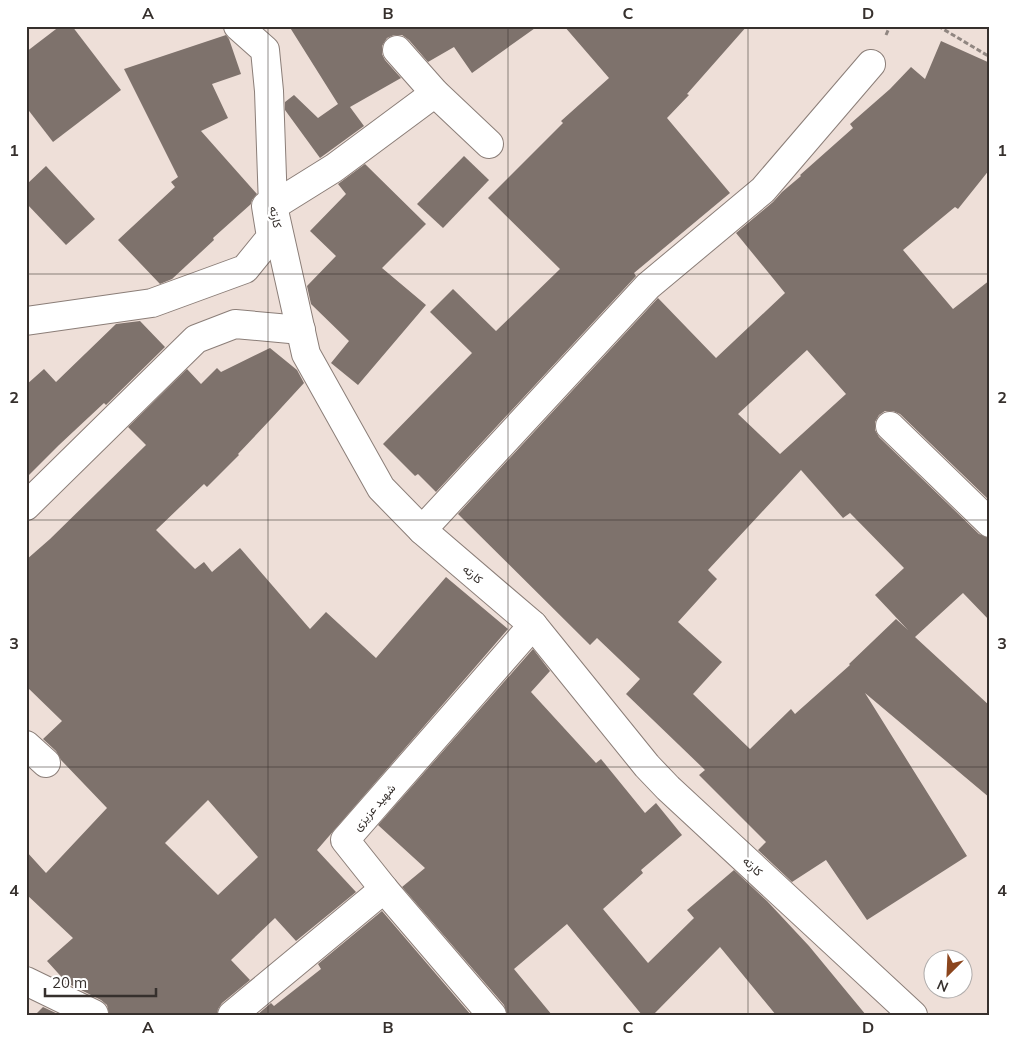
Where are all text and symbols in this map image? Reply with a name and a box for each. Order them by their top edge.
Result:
text: A [142,3,154,23]
text: B [382,3,394,23]
text: C [623,3,634,23]
text: D [862,3,874,23]
text: 1 [9,140,19,160]
text: 1 [997,140,1007,160]
street label: کارته [266,205,285,229]
text: 2 [9,387,19,407]
text: 2 [997,387,1007,407]
street label: کارته [459,561,486,588]
text: 3 [9,633,19,653]
text: 3 [997,633,1007,653]
street label: شهید عزیزی [349,780,399,834]
street label: کارته [739,853,766,880]
text: 4 [9,880,19,900]
text: 4 [997,880,1007,900]
north arrow [924,948,974,998]
scale bar [45,966,156,998]
text: 20 m [52,973,87,992]
text: N [934,976,951,996]
text: A [142,1017,154,1037]
text: B [382,1017,394,1037]
text: C [623,1017,634,1037]
text: D [862,1017,874,1037]

